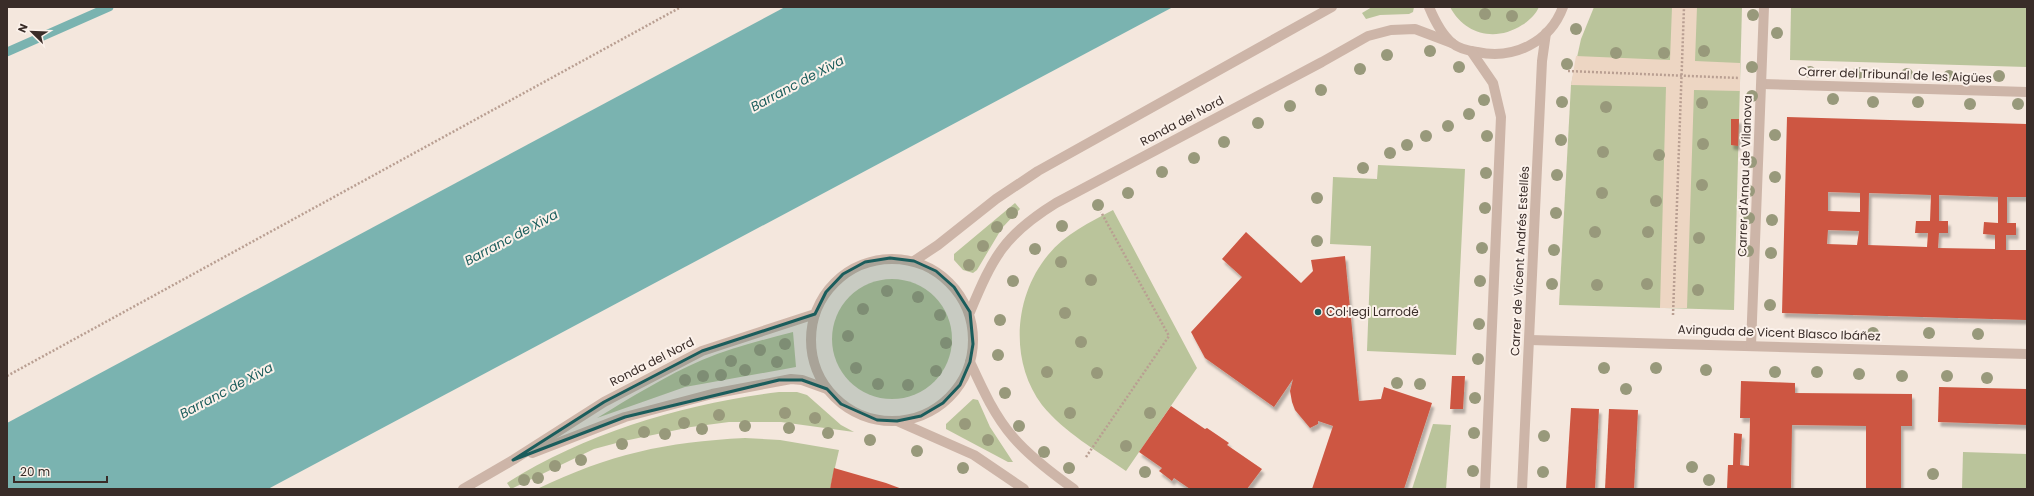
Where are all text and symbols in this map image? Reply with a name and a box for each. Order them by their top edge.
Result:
north arrow [12,12,52,52]
text: N [14,21,32,35]
water label: Barranc de Xiva [747,51,848,116]
street label: Carrer del Tribunal de les Aigües [1798,63,1992,86]
street label: Ronda del Nord [1137,91,1227,150]
street label: Carrer d'Arnau de Vilanova [1733,95,1756,257]
street label: Carrer de Vicent Andrés Estellés [1506,165,1533,356]
water label: Barranc de Xiva [461,205,562,270]
place label: Col·legi Larrodé [1326,303,1419,320]
marker: Col·legi Larrodé [1313,307,1323,317]
street label: Avinguda de Vicent Blasco Ibáñez [1677,320,1881,345]
street label: Ronda del Nord [607,333,697,390]
water label: Barranc de Xiva [176,358,277,423]
scale bar [14,458,107,484]
text: 20 m [20,463,50,480]

